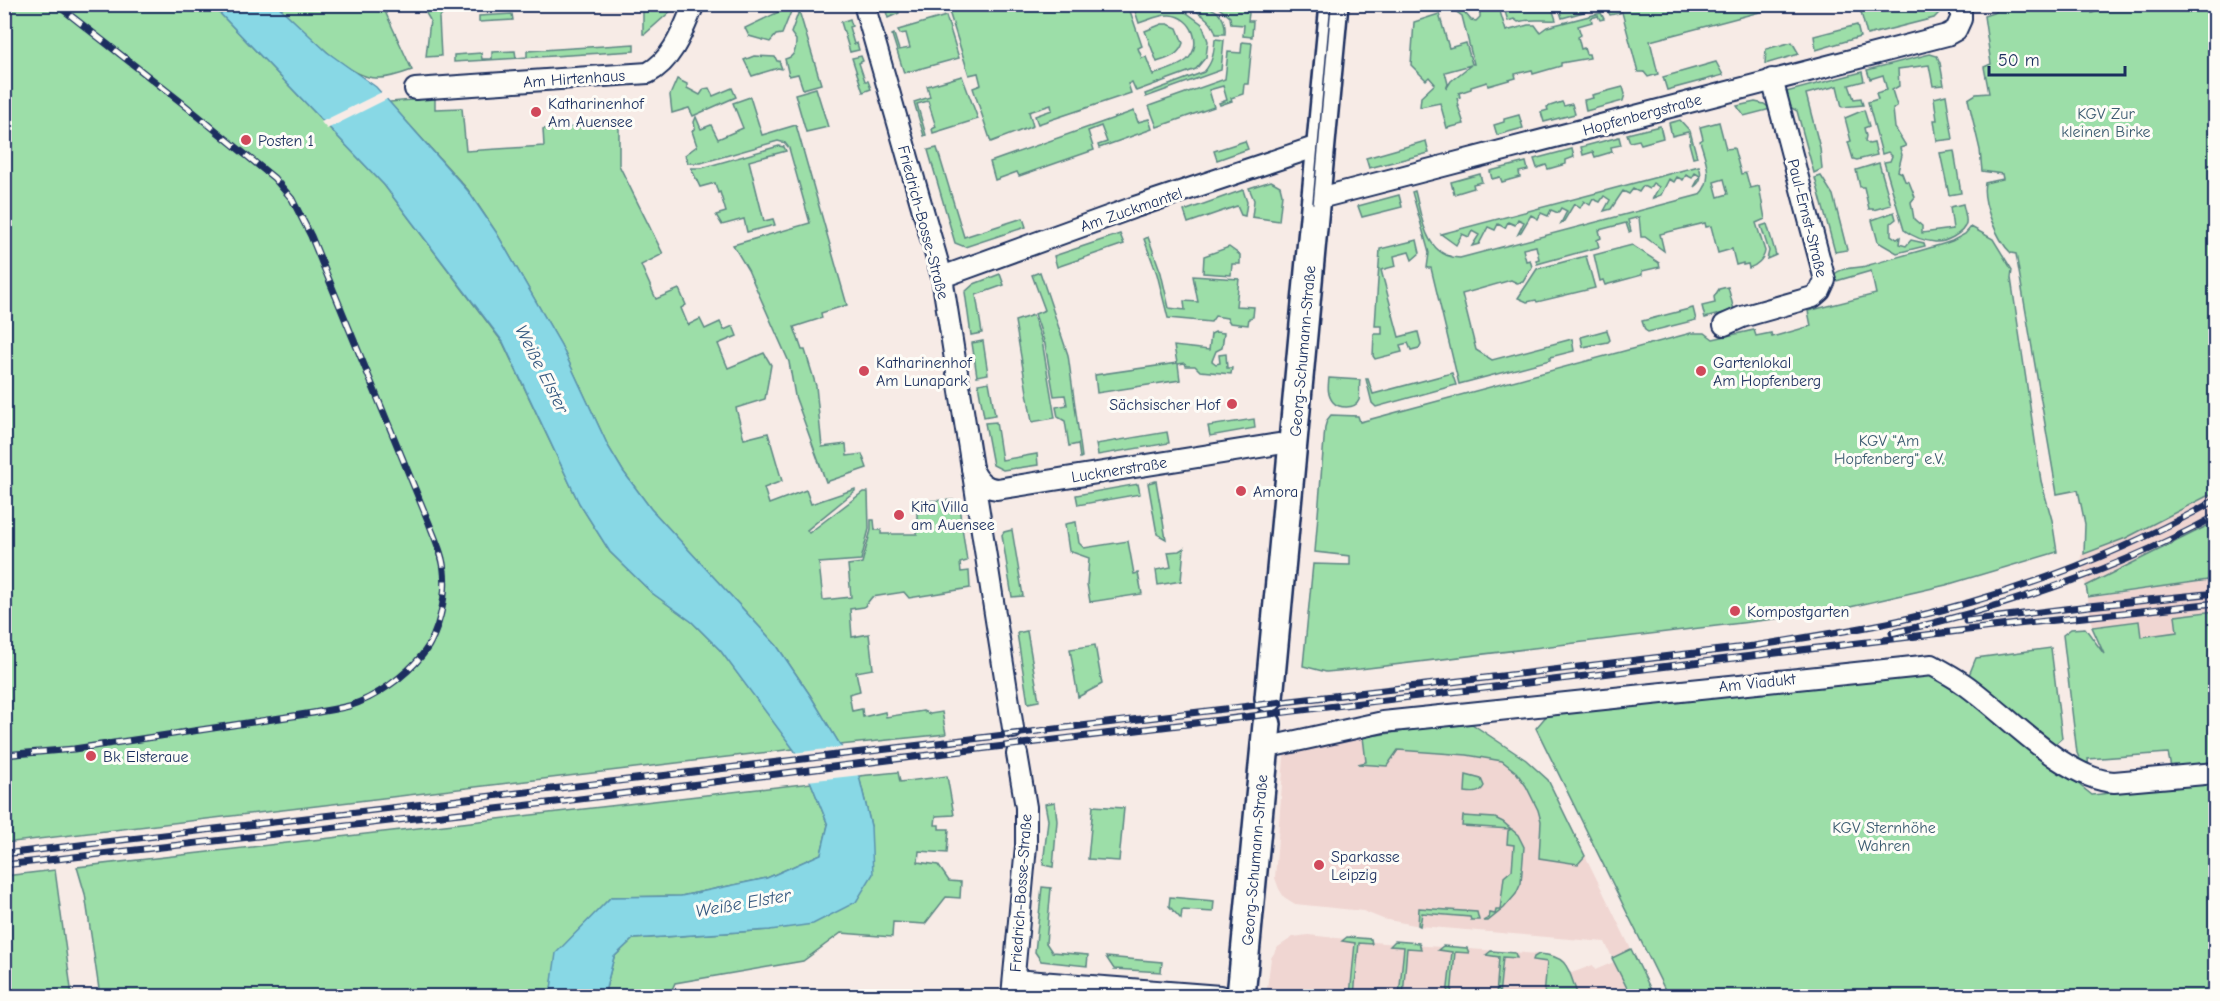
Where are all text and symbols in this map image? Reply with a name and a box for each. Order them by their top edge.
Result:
scale bar [1989,39,2126,77]
text: 50 m [1998,50,2040,71]
street label: Am Hirtenhaus [523,66,626,92]
street label: Hopfenbergstraße [1581,90,1704,139]
place label: Katharinenhof Am Auensee [548,95,645,131]
marker: Katharinenhof Am Auensee [529,105,543,119]
park label: KGV Zur kleinen Birke [2061,105,2151,141]
place label: Posten 1 [258,132,314,150]
marker: Posten 1 [239,133,253,147]
street label: Friedrich-Bosse-Straße [894,143,952,301]
street label: Paul-Ernst-Straße [1784,157,1830,279]
street label: Am Zuckmantel [1078,184,1185,236]
street label: Georg-Schumann-Straße [1287,265,1319,437]
water label: Weiße Elster [510,321,573,418]
place label: Katharinenhof Am Lunapark [876,354,973,390]
place label: Gartenlokal Am Hopfenberg [1713,354,1821,390]
marker: Katharinenhof Am Lunapark [857,364,871,378]
marker: Gartenlokal Am Hopfenberg [1694,364,1708,378]
place label: Sächsischer Hof [1109,396,1222,414]
marker: Sächsischer Hof [1225,397,1239,411]
park label: KGV "Am Hopfenberg" e.V. [1834,432,1944,468]
street label: Lucknerstraße [1070,454,1168,486]
place label: Amora [1253,483,1298,501]
marker: Amora [1234,484,1248,498]
place label: Kita Villa am Auensee [911,498,995,534]
marker: Kita Villa am Auensee [892,508,906,522]
place label: Kompostgarten [1747,603,1849,621]
marker: Kompostgarten [1728,604,1742,618]
street label: Am Viadukt [1718,670,1797,696]
place label: Bk Elsteraue [103,748,188,766]
marker: Bk Elsteraue [84,749,98,763]
street label: Georg-Schumann-Straße [1239,774,1271,946]
street label: Friedrich-Bosse-Straße [1006,813,1036,973]
park label: KGV Sternhöhe Wahren [1832,819,1936,855]
place label: Sparkasse Leipzig [1331,848,1400,884]
marker: Sparkasse Leipzig [1312,858,1326,872]
water label: Weiße Elster [694,885,793,922]

